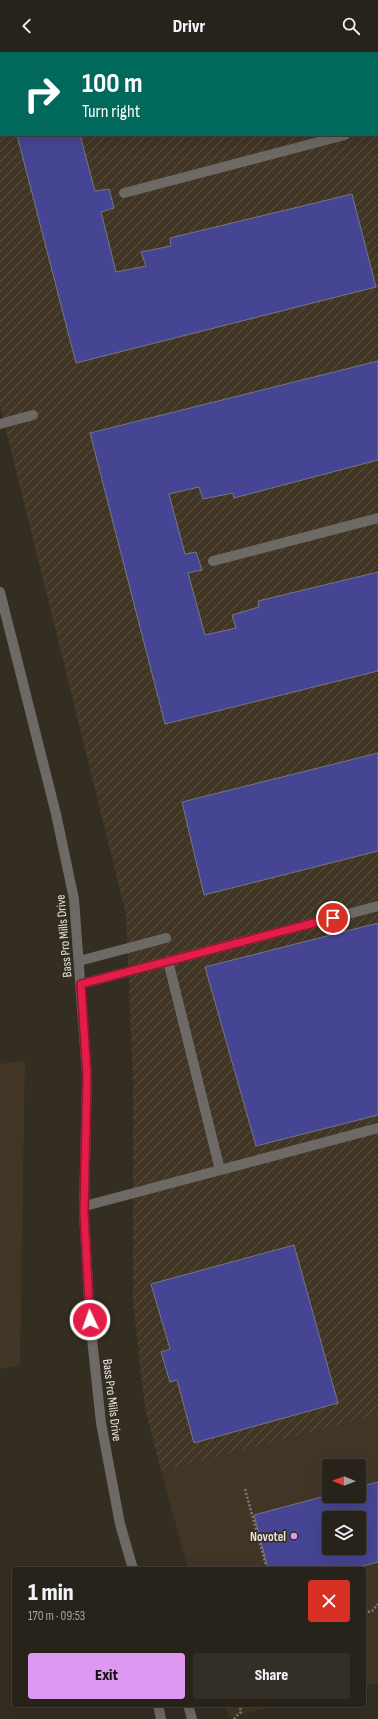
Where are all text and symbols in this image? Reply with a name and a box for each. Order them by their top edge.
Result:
icon: back [16,15,38,37]
icon: search [340,15,362,37]
text: Drivr [173,16,205,37]
text: 100 m [82,67,143,100]
icon: right [16,68,68,120]
text: Turn right [82,101,140,122]
street label: Bass Pro Mills Drive [52,894,76,978]
pin [316,901,350,935]
icon: arrive [322,907,344,929]
position arrow [69,1299,111,1341]
street label: Bass Pro Mills Drive [99,1358,125,1442]
north arrow [322,1459,366,1503]
map controls [322,1459,366,1555]
button: layers [322,1511,366,1555]
place label: Novotel [250,1529,286,1545]
marker: Novotel [289,1531,299,1541]
text: 1 min [28,1578,74,1607]
button: close [308,1580,350,1622]
text: 170 m · 09:53 [28,1608,85,1624]
button: Exit [28,1653,185,1699]
button: Share [193,1653,350,1699]

